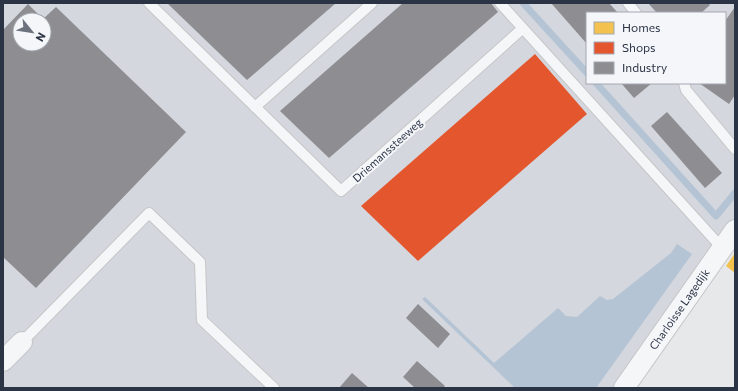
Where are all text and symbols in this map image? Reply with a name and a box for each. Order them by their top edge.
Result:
north arrow [12,12,52,52]
legend [586,12,726,84]
text: Homes [622,20,660,34]
text: N [33,30,49,44]
text: Shops [622,40,656,54]
text: Industry [622,60,667,74]
street label: Driemanssteeweg [350,115,424,185]
street label: Charloisse Lagedijk [646,266,712,352]

